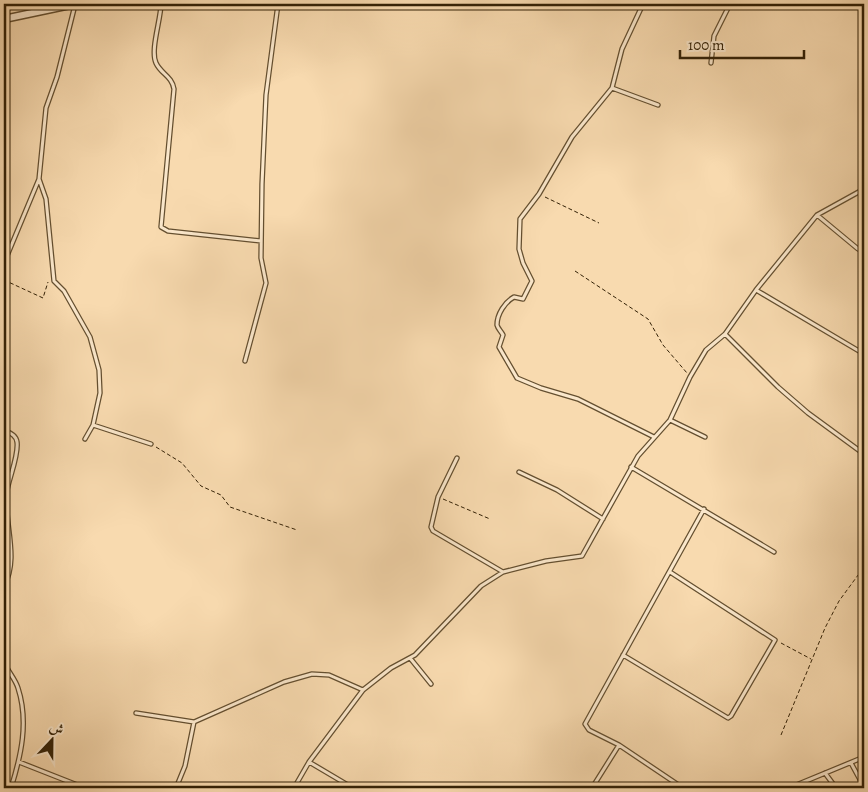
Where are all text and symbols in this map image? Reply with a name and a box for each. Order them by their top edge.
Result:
scale bar [680,28,804,60]
text: 100 m [688,35,725,55]
north arrow [28,714,78,764]
text: ش [47,717,67,740]

